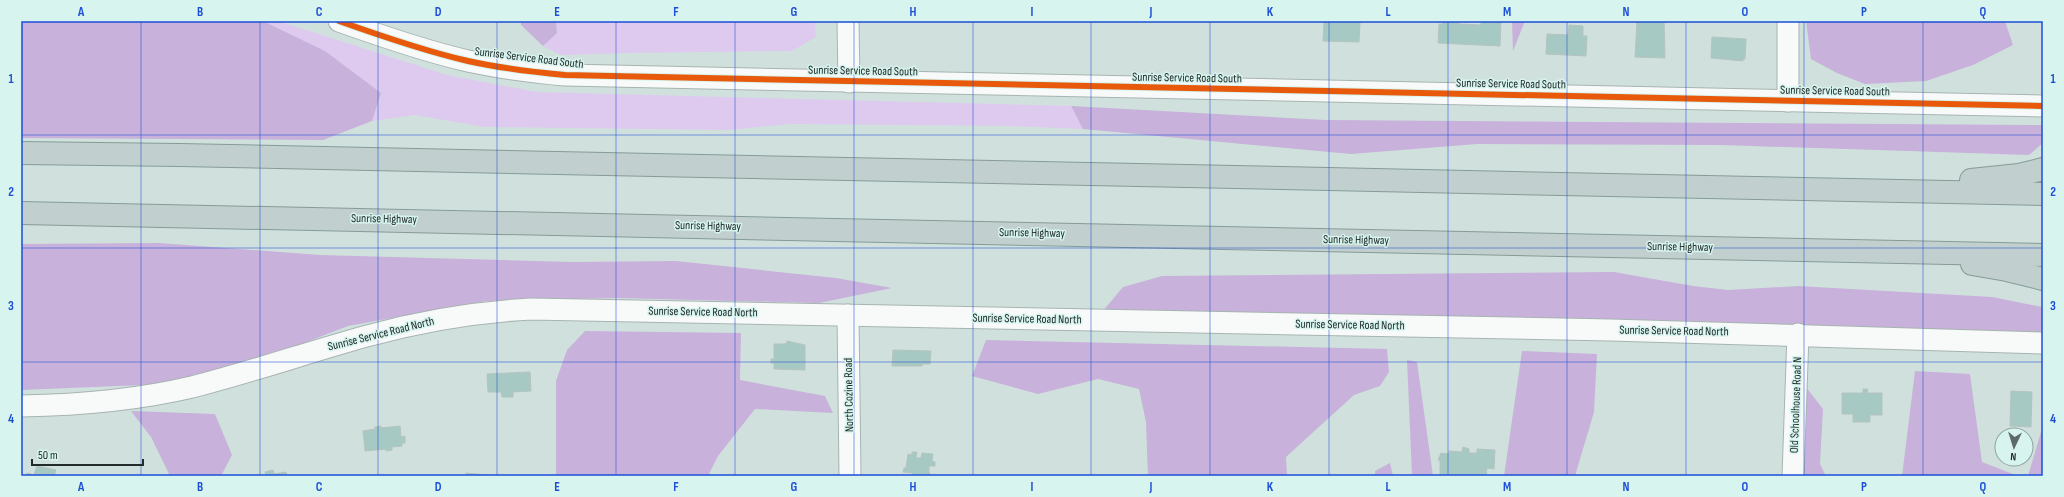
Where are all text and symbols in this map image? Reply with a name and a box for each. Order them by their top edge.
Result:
text: A [77,4,85,20]
text: B [197,4,203,20]
text: C [316,4,323,20]
text: D [435,4,442,20]
text: E [554,4,560,20]
text: F [673,4,679,20]
text: G [791,4,798,20]
text: H [910,4,917,20]
text: I [1031,4,1034,20]
text: J [1149,4,1153,20]
text: K [1267,4,1274,20]
text: L [1385,4,1391,20]
text: M [1503,4,1511,20]
text: N [1623,4,1630,20]
text: O [1742,4,1749,20]
text: P [1861,4,1867,20]
text: Q [1980,4,1987,20]
street label: Sunrise Service Road South [474,44,584,72]
street label: Sunrise Service Road South [808,63,918,79]
street label: Sunrise Service Road South [1132,70,1242,86]
text: 1 [8,71,14,87]
text: 1 [2050,71,2056,87]
street label: Sunrise Service Road South [1456,76,1566,92]
street label: Sunrise Service Road South [1780,83,1890,99]
text: 2 [8,184,14,200]
text: 2 [2050,184,2056,200]
street label: Sunrise Highway [351,211,417,227]
street label: Sunrise Highway [675,218,741,234]
street label: Sunrise Highway [999,225,1065,241]
street label: Sunrise Highway [1323,232,1389,248]
street label: Sunrise Highway [1647,239,1713,255]
text: 3 [8,298,14,314]
text: 3 [2050,298,2056,314]
street label: Sunrise Service Road North [648,304,758,320]
street label: Sunrise Service Road North [972,311,1082,327]
street label: Sunrise Service Road North [326,314,436,354]
street label: Sunrise Service Road North [1295,317,1405,333]
street label: Sunrise Service Road North [1619,323,1729,339]
street label: Old Schoolhouse Road N [1787,357,1805,453]
street label: North Cozine Road [841,358,857,432]
text: 4 [8,411,14,427]
text: 4 [2050,411,2056,427]
north arrow [1994,427,2034,467]
scale bar [32,441,143,467]
text: 50 m [38,448,58,463]
text: N [2010,450,2017,463]
text: A [77,479,85,495]
text: B [197,479,203,495]
text: C [316,479,323,495]
text: D [435,479,442,495]
text: E [554,479,560,495]
text: F [673,479,679,495]
text: G [791,479,798,495]
text: H [910,479,917,495]
text: I [1031,479,1034,495]
text: J [1149,479,1153,495]
text: K [1267,479,1274,495]
text: L [1385,479,1391,495]
text: M [1503,479,1511,495]
text: N [1623,479,1630,495]
text: O [1742,479,1749,495]
text: P [1861,479,1867,495]
text: Q [1980,479,1987,495]

